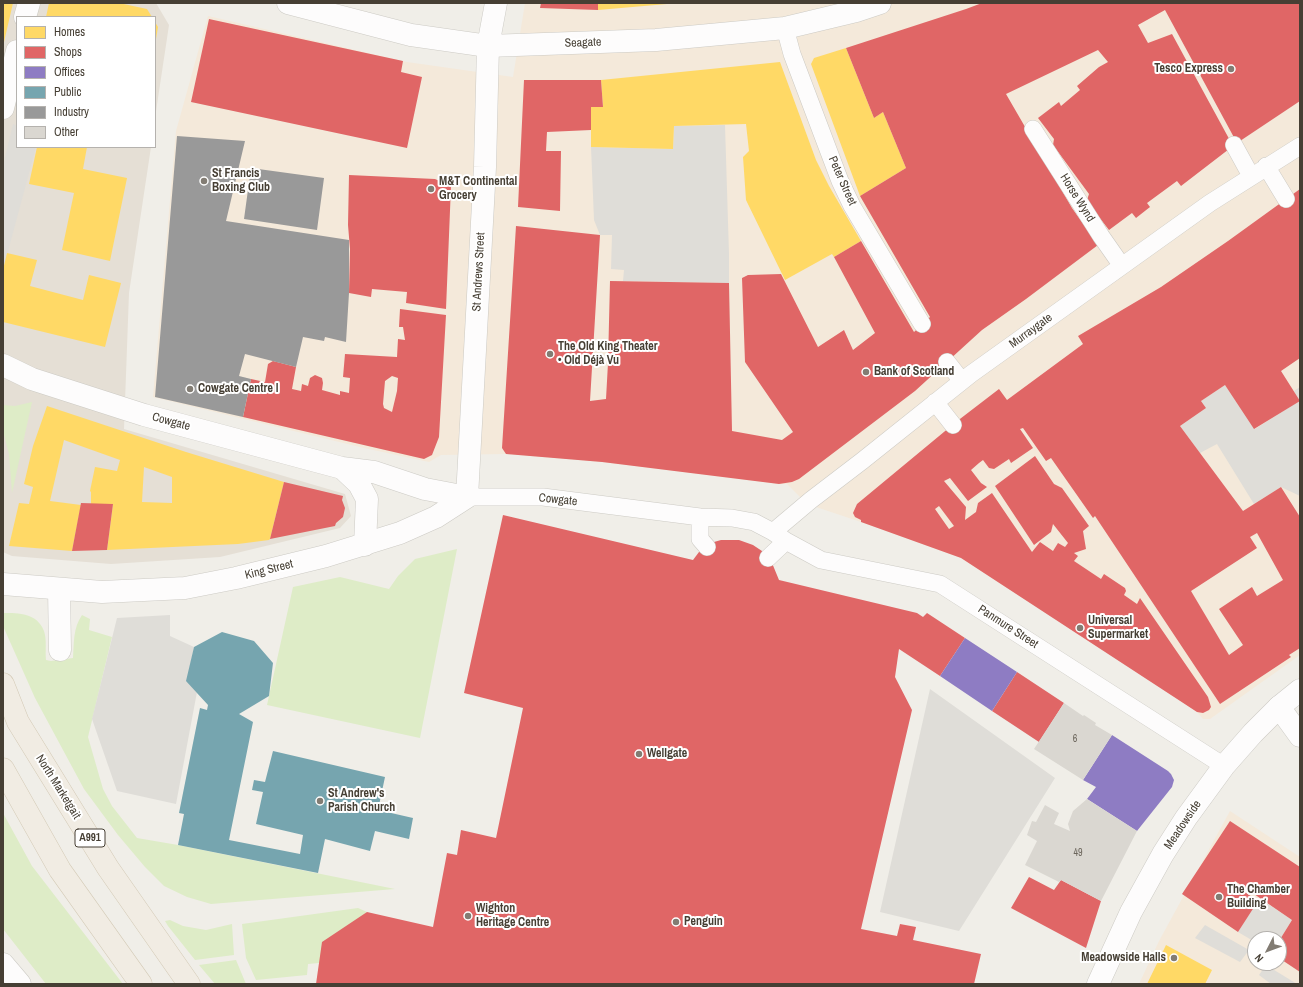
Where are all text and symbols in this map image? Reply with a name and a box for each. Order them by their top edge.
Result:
legend [16,16,156,148]
text: Homes [54,24,85,40]
street label: Seagate [564,35,602,51]
text: Shops [54,44,82,60]
place label: Tesco Express [1154,62,1223,76]
text: Offices [54,64,85,80]
marker: Tesco Express [1226,64,1236,74]
text: Public [54,84,81,100]
text: Industry [54,104,89,120]
text: Other [54,124,79,140]
street label: Peter Street [825,154,859,208]
place label: St Francis Boxing Club [212,167,270,195]
street label: Horse Wynd [1057,171,1097,225]
place label: M&T Continental Grocery [439,175,517,203]
marker: St Francis Boxing Club [199,176,209,186]
marker: M&T Continental Grocery [426,184,436,194]
street label: St Andrews Street [470,232,488,312]
street label: Murraygate [1007,311,1055,351]
place label: The Old King Theater • Old Déjà Vu [558,340,658,368]
marker: The Old King Theater • Old Déjà Vu [545,349,555,359]
place label: Bank of Scotland [874,365,954,379]
marker: Bank of Scotland [861,367,871,377]
place label: Cowgate Centre l [198,382,278,396]
marker: Cowgate Centre l [185,384,195,394]
street label: Cowgate [150,410,192,434]
street label: Cowgate [538,491,578,509]
street label: King Street [243,557,295,583]
street label: Panmure Street [975,602,1041,652]
place label: Universal Supermarket [1088,614,1148,642]
marker: Universal Supermarket [1075,623,1085,633]
house number: 6 [1073,733,1077,745]
place label: Wellgate [647,747,687,761]
marker: Wellgate [634,749,644,759]
street label: North Marketgait [32,752,84,822]
place label: St Andrew's Parish Church [328,787,395,815]
marker: St Andrew's Parish Church [315,796,325,806]
street label: Meadowside [1161,798,1205,852]
road number: A991 [75,829,105,847]
house number: 49 [1073,847,1083,859]
place label: The Chamber Building [1227,883,1290,911]
marker: The Chamber Building [1214,892,1224,902]
place label: Wighton Heritage Centre [476,902,549,930]
marker: Wighton Heritage Centre [463,911,473,921]
place label: Penguin [684,915,723,929]
marker: Penguin [671,917,681,927]
north arrow [1247,931,1287,971]
place label: Meadowside Halls [1081,951,1166,965]
text: N [1251,951,1266,965]
marker: Meadowside Halls [1169,953,1179,963]

